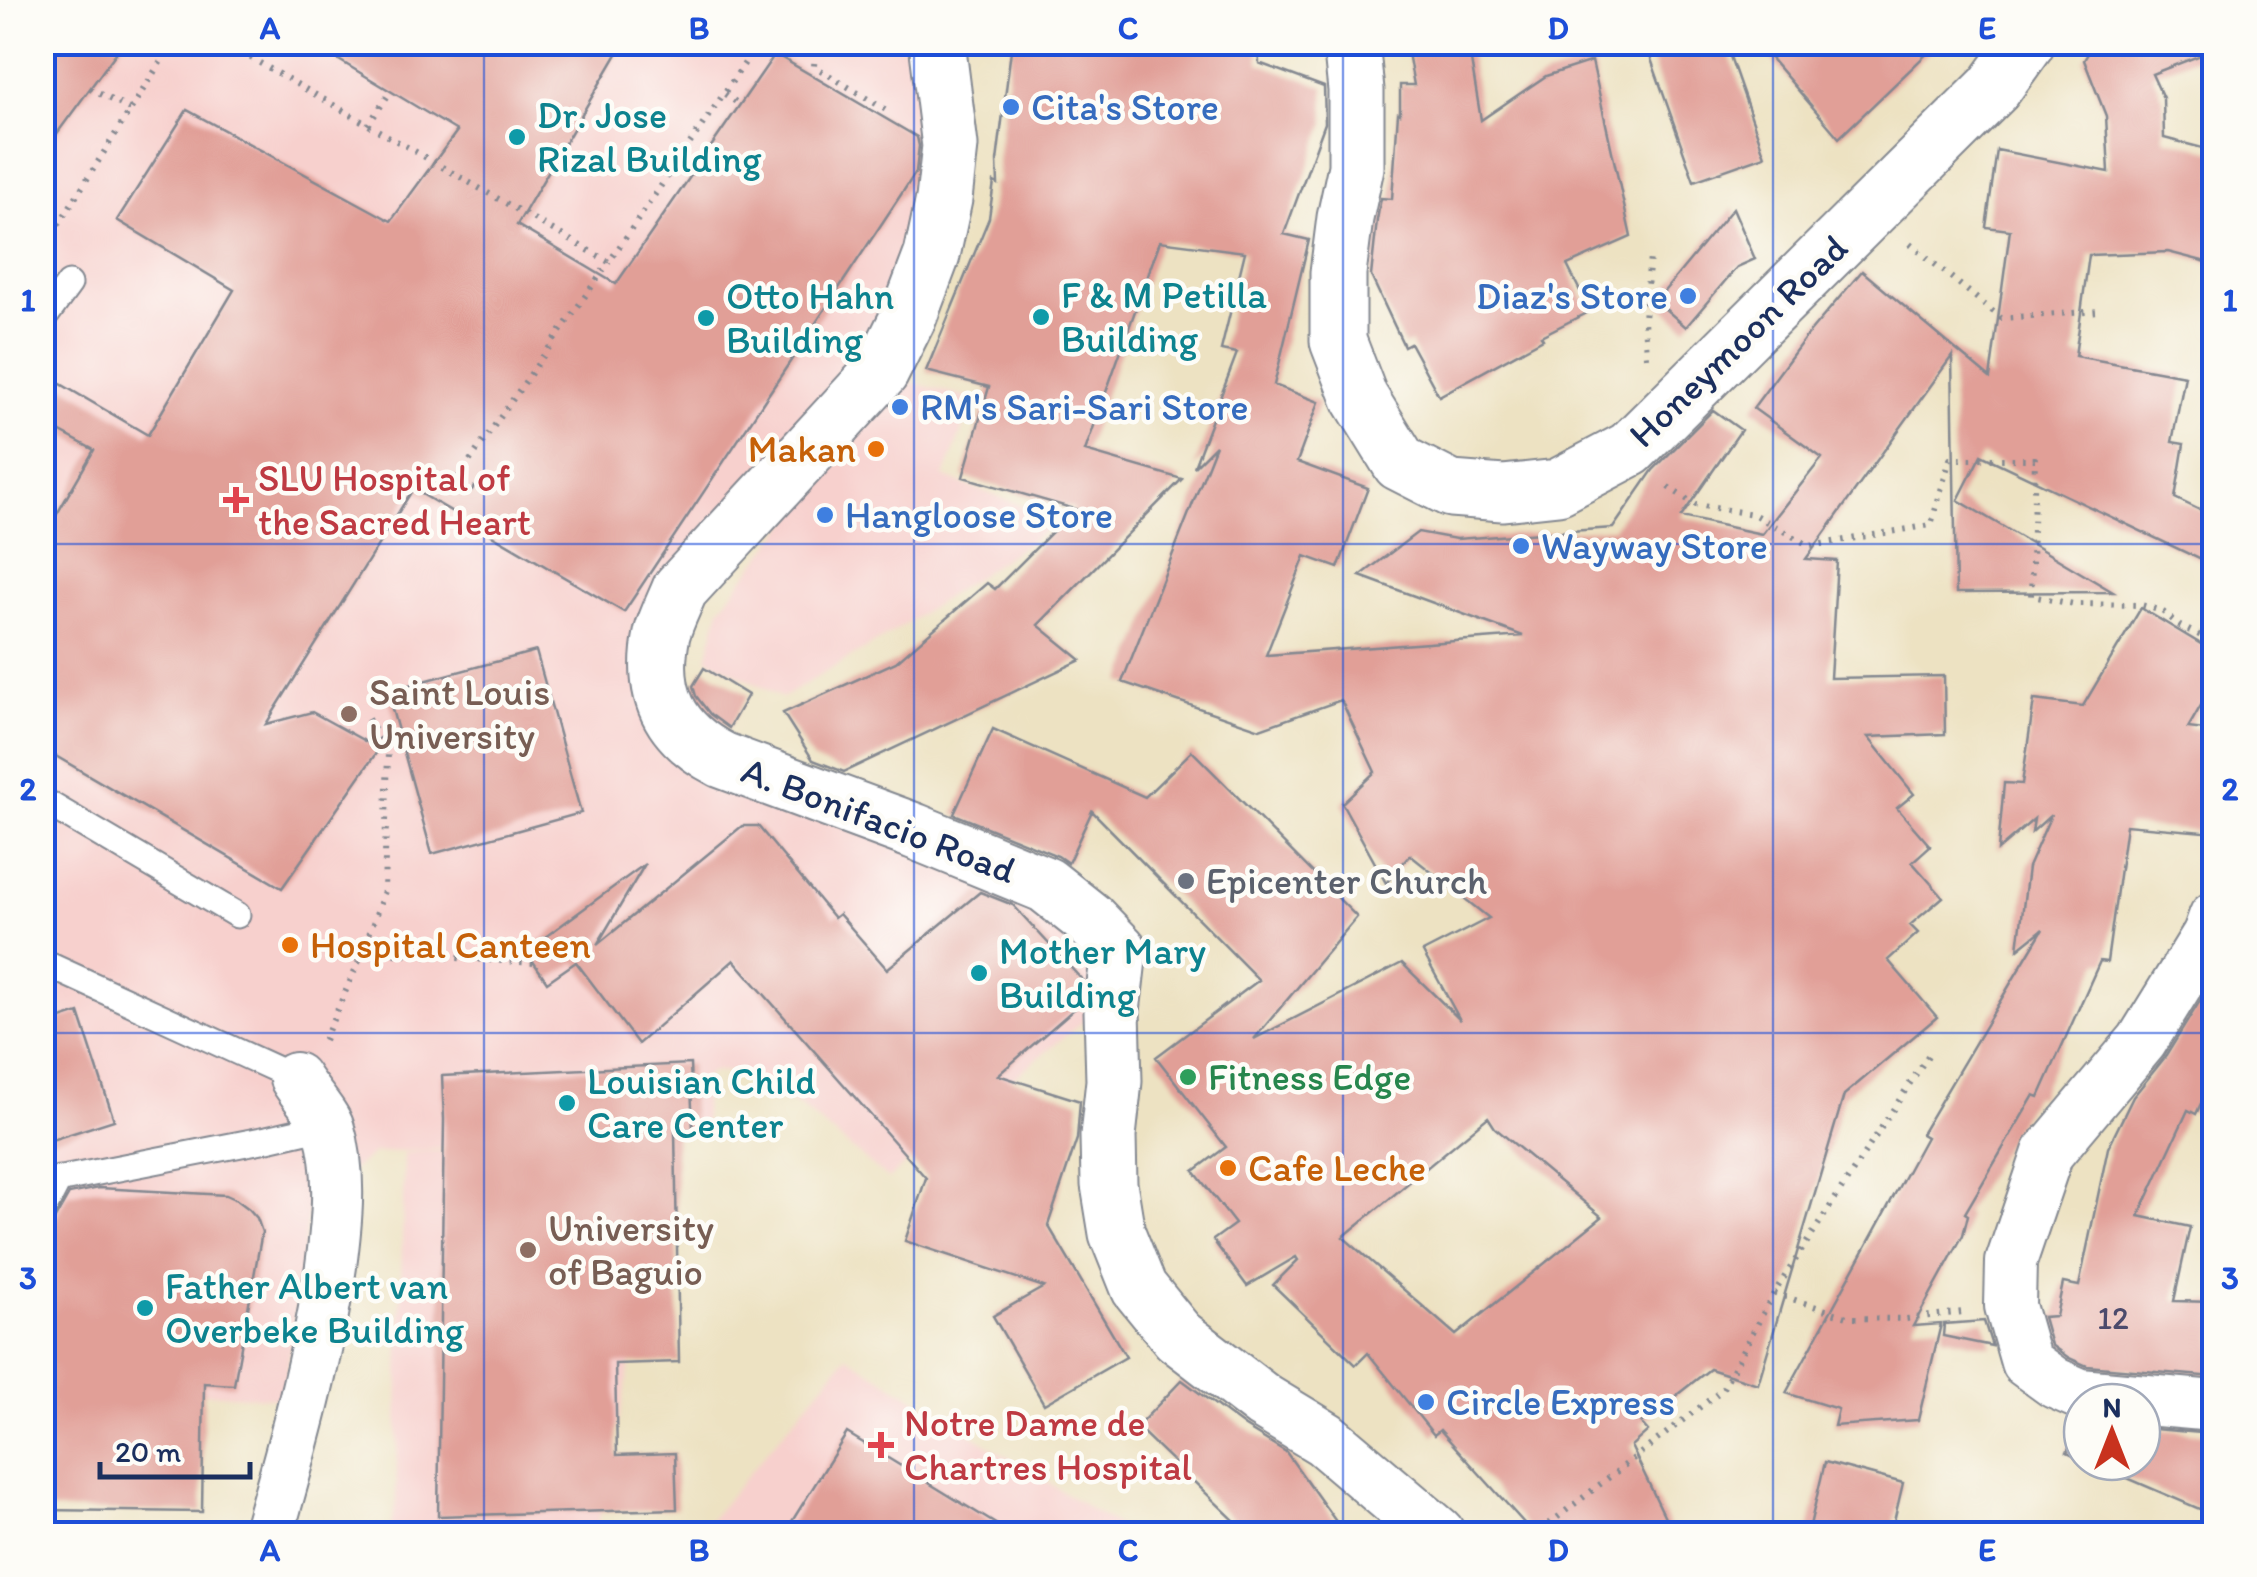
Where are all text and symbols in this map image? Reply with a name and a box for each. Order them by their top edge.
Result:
text: A [259,9,281,47]
text: B [689,9,709,47]
text: C [1118,9,1138,47]
text: D [1547,9,1569,47]
text: E [1978,9,1996,47]
place label: Cita's Store [1031,84,1219,130]
place label: Dr. Jose Rizal Building [537,92,762,182]
marker: Cita's Store [1000,96,1022,118]
marker: Dr. Jose Rizal Building [506,126,528,148]
street label: Honeymoon Road [1619,225,1857,457]
place label: F & M Petilla Building [1061,272,1267,362]
place label: Otto Hahn Building [726,273,894,363]
place label: Diaz's Store [1476,273,1668,319]
text: 1 [21,281,36,319]
text: 1 [2223,281,2238,319]
marker: Diaz's Store [1677,285,1699,307]
marker: F & M Petilla Building [1030,306,1052,328]
marker: Otto Hahn Building [695,307,717,329]
place label: RM's Sari-Sari Store [920,384,1249,430]
marker: RM's Sari-Sari Store [889,396,911,418]
place label: Makan [748,426,856,472]
marker: Makan [865,438,887,460]
place label: SLU Hospital of the Sacred Heart [258,455,531,545]
marker: SLU Hospital of the Sacred Heart [223,487,249,513]
place label: Hangloose Store [845,492,1113,538]
marker: Hangloose Store [814,504,836,526]
place label: Wayway Store [1541,523,1768,569]
marker: Wayway Store [1510,535,1532,557]
place label: Saint Louis University [369,669,550,759]
marker: Saint Louis University [338,703,360,725]
street label: A. Bonifacio Road [735,747,1023,893]
text: 2 [20,770,37,808]
text: 2 [2222,770,2239,808]
place label: Epicenter Church [1206,858,1487,904]
marker: Epicenter Church [1175,870,1197,892]
place label: Hospital Canteen [310,922,591,968]
place label: Mother Mary Building [999,928,1206,1018]
marker: Hospital Canteen [279,934,301,956]
marker: Mother Mary Building [968,962,990,984]
place label: Fitness Edge [1208,1054,1411,1100]
place label: Louisian Child Care Center [587,1058,816,1148]
marker: Fitness Edge [1177,1066,1199,1088]
marker: Louisian Child Care Center [556,1092,578,1114]
place label: Cafe Leche [1248,1145,1426,1191]
marker: Cafe Leche [1217,1157,1239,1179]
place label: University of Baguio [548,1205,714,1295]
marker: University of Baguio [517,1239,539,1261]
text: 3 [19,1259,37,1297]
text: 3 [2221,1259,2239,1297]
place label: Father Albert van Overbeke Building [165,1263,465,1353]
marker: Father Albert van Overbeke Building [134,1297,156,1319]
house number: 12 [2097,1299,2129,1337]
place label: Circle Express [1446,1379,1675,1425]
north arrow [2062,1382,2162,1482]
text: N [2103,1390,2121,1424]
marker: Circle Express [1415,1391,1437,1413]
place label: Notre Dame de Chartres Hospital [904,1400,1192,1490]
scale bar [100,1417,250,1479]
marker: Notre Dame de Chartres Hospital [868,1432,894,1458]
text: 20 m [115,1433,181,1470]
text: A [259,1531,281,1569]
text: B [689,1531,709,1569]
text: C [1118,1531,1138,1569]
text: D [1547,1531,1569,1569]
text: E [1978,1531,1996,1569]

